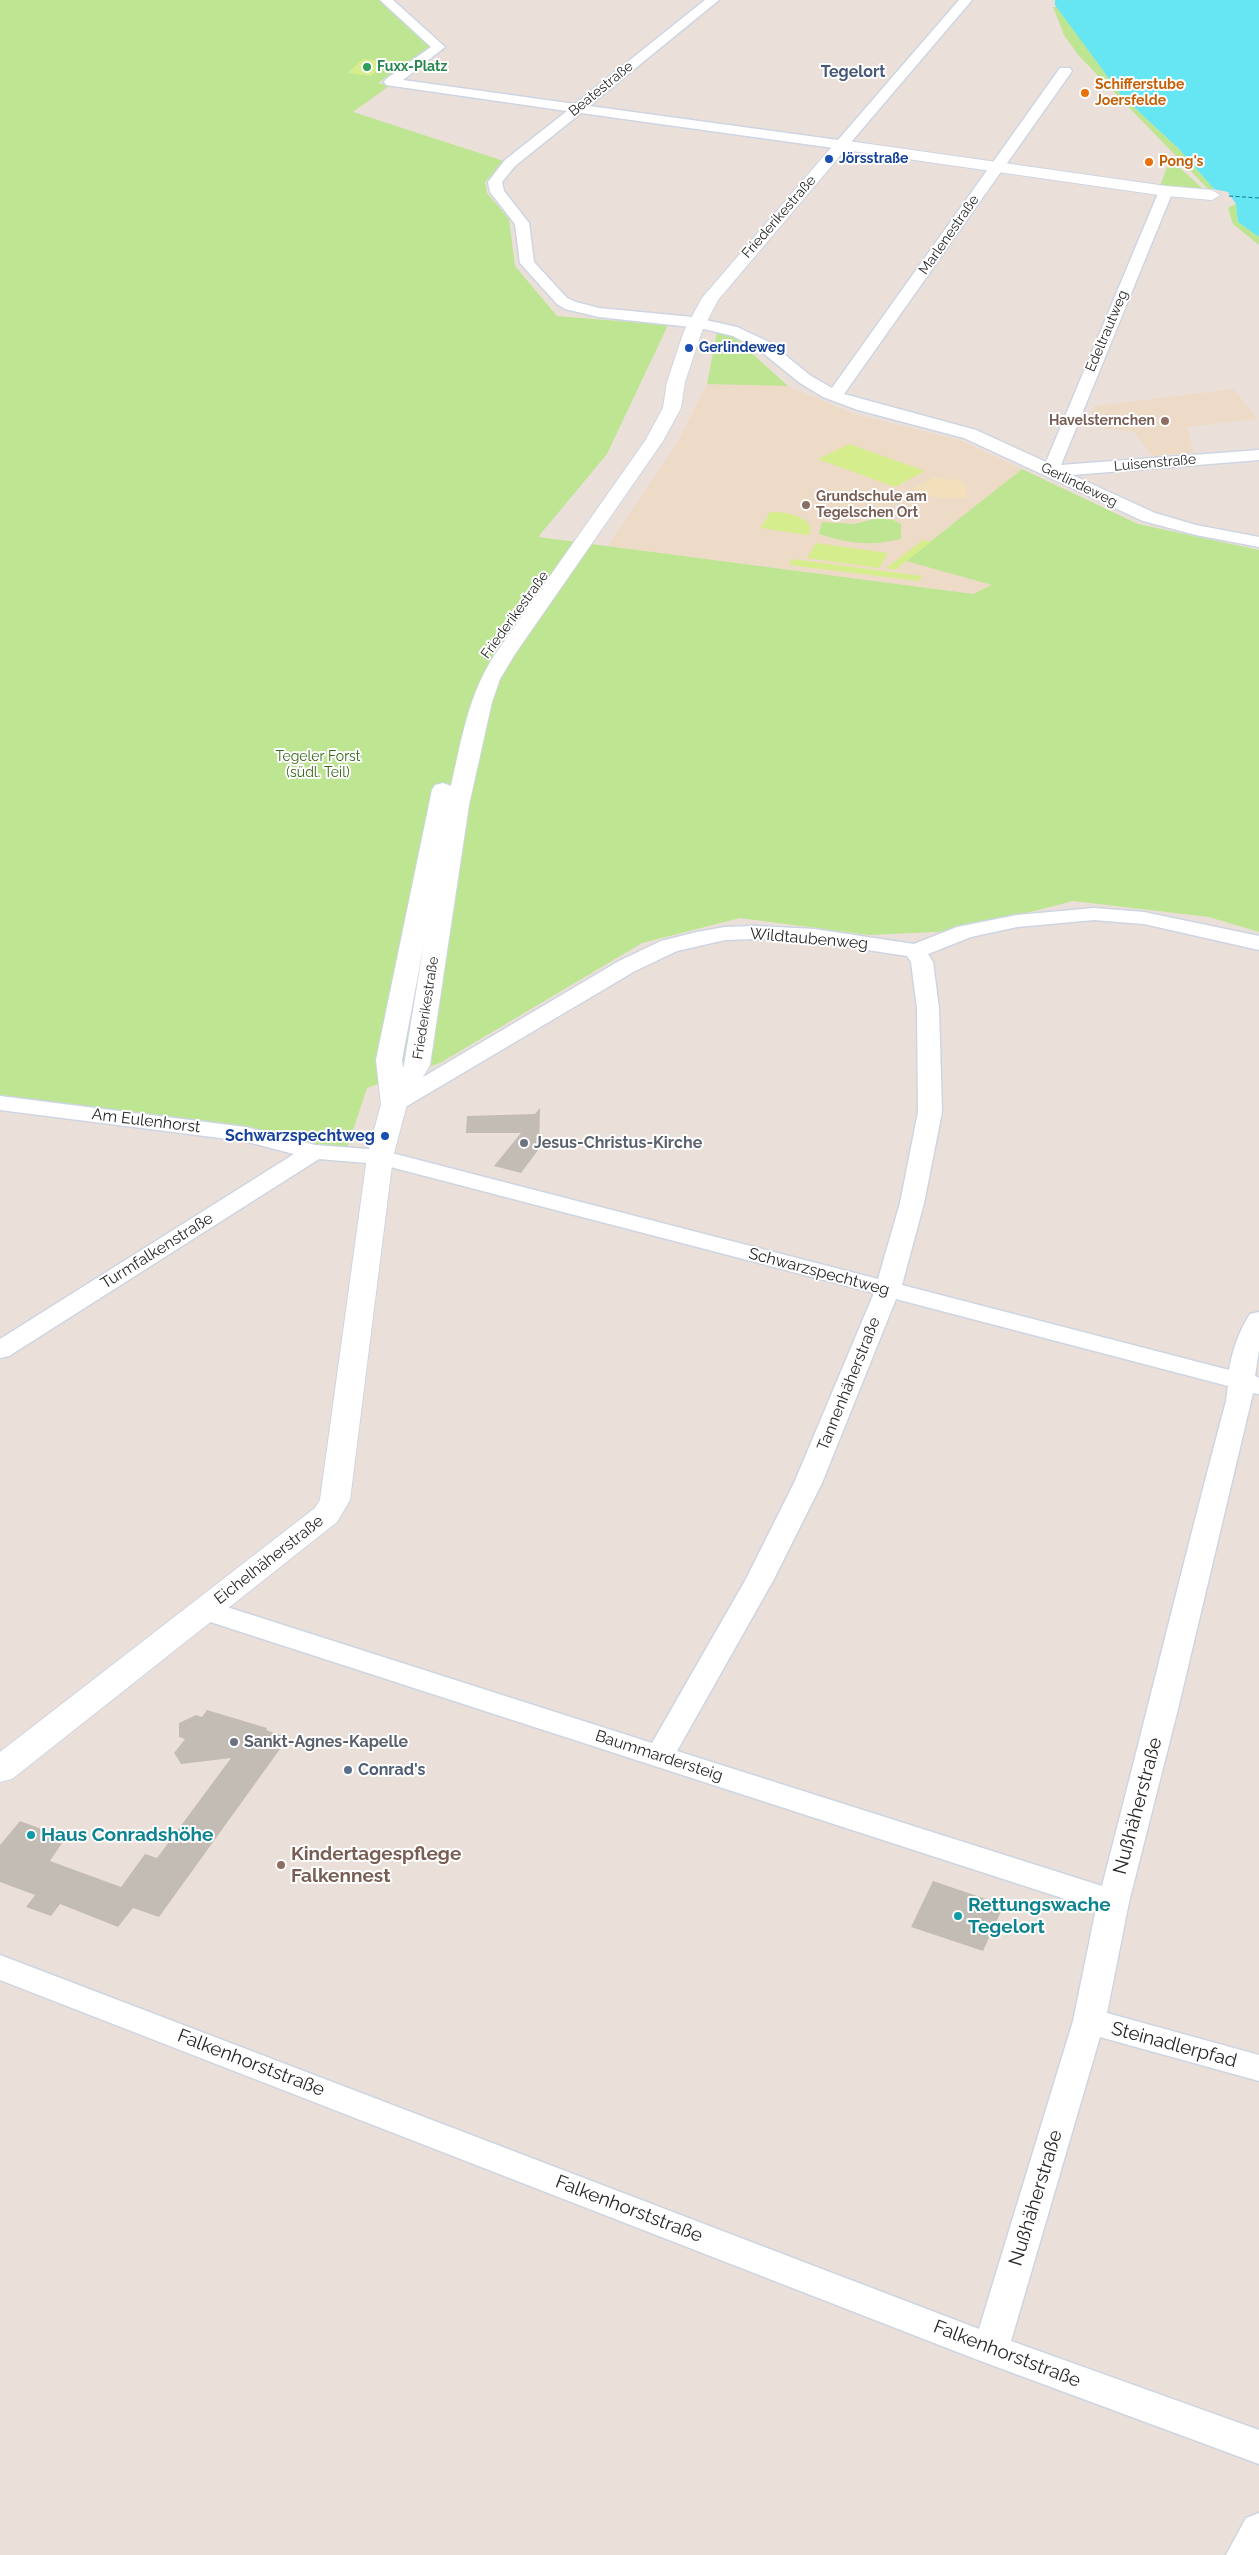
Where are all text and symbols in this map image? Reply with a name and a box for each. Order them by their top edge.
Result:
street label: Beatestraße [565,58,637,120]
place label: Fuxx-Platz [377,59,447,75]
marker: Fuxx-Platz [361,61,373,73]
district label: Tegelort [821,62,885,82]
place label: Schifferstube Joersfelde [1095,77,1184,110]
marker: Schifferstube Joersfelde [1079,87,1091,99]
place label: Jörsstraße [839,151,908,167]
marker: Jörsstraße [823,153,835,165]
place label: Pong's [1159,154,1203,170]
marker: Pong's [1143,156,1155,168]
street label: Friederikestraße [739,172,819,262]
street label: Marlenestraße [915,192,983,278]
street label: Edeltrautweg [1082,288,1132,374]
place label: Gerlindeweg [699,340,785,356]
marker: Gerlindeweg [683,342,695,354]
place label: Havelsternchen [1049,413,1155,429]
marker: Havelsternchen [1159,415,1171,427]
street label: Luisenstraße [1113,451,1197,475]
street label: Gerlindeweg [1038,459,1120,511]
place label: Grundschule am Tegelschen Ort [816,489,927,522]
marker: Grundschule am Tegelschen Ort [800,499,812,511]
street label: Friederikestraße [478,568,552,662]
park label: Tegeler Forst (südl. Teil) [275,749,361,782]
street label: Wildtaubenweg [749,924,869,954]
street label: Friederikestraße [410,955,442,1061]
street label: Am Eulenhorst [91,1105,201,1137]
place label: Schwarzspechtweg [225,1126,375,1146]
marker: Schwarzspechtweg [379,1130,391,1142]
place label: Jesus-Christus-Kirche [534,1133,702,1153]
marker: Jesus-Christus-Kirche [518,1137,530,1149]
street label: Turmfalkenstraße [97,1209,217,1293]
street label: Schwarzspechtweg [746,1244,892,1300]
street label: Tannenhäherstraße [813,1314,885,1454]
street label: Eichelhäherstraße [211,1511,327,1609]
street label: Baummardersteig [593,1726,725,1786]
place label: Sankt-Agnes-Kapelle [244,1732,408,1752]
street label: Nußhäherstraße [1109,1735,1167,1877]
marker: Sankt-Agnes-Kapelle [228,1736,240,1748]
place label: Conrad's [358,1760,425,1780]
marker: Conrad's [342,1764,354,1776]
place label: Haus Conradshöhe [41,1824,213,1846]
marker: Haus Conradshöhe [25,1829,37,1841]
place label: Kindertagespflege Falkennest [291,1843,461,1887]
marker: Kindertagespflege Falkennest [275,1859,287,1871]
place label: Rettungswache Tegelort [968,1894,1111,1938]
marker: Rettungswache Tegelort [952,1910,964,1922]
street label: Steinadlerpfad [1109,2017,1239,2073]
street label: Falkenhorststraße [174,2024,328,2102]
street label: Nußhäherstraße [1005,2127,1067,2269]
street label: Falkenhorststraße [552,2170,706,2248]
street label: Falkenhorststraße [930,2315,1084,2393]

